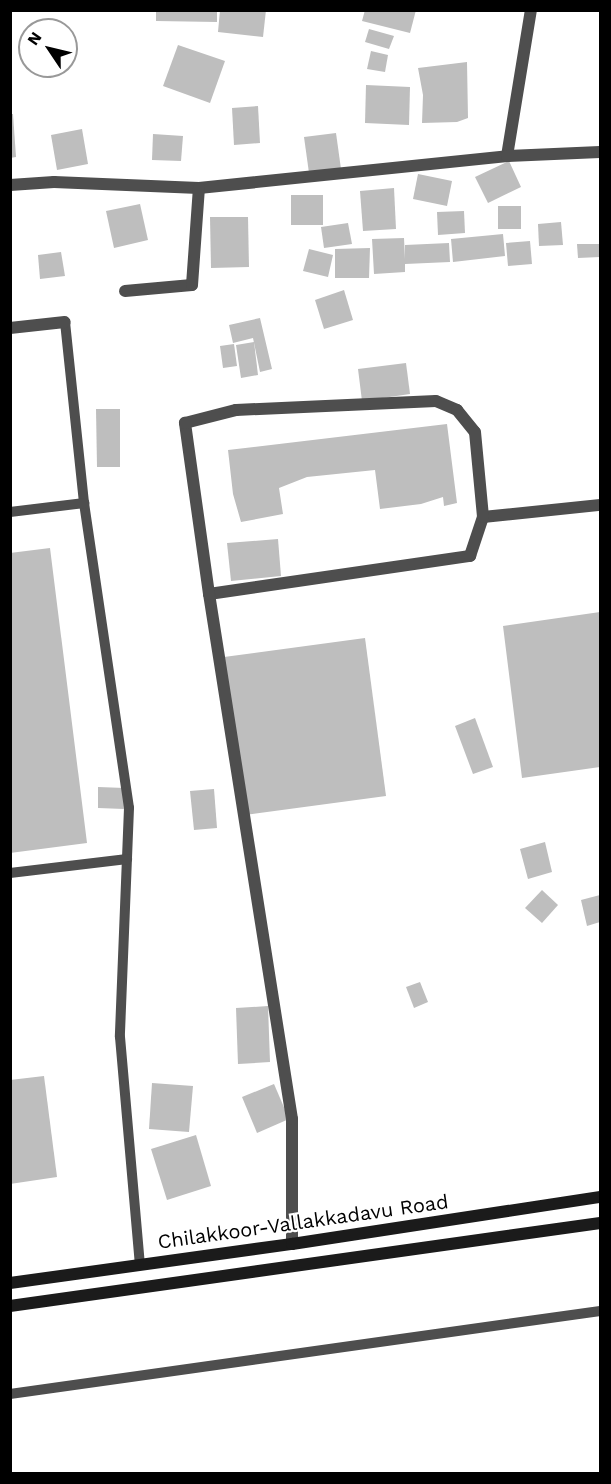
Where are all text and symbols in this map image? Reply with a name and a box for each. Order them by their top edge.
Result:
north arrow [18,18,78,78]
text: N [23,28,46,49]
street label: Chilakkoor-Vallakkadavu Road [156,1190,450,1254]

